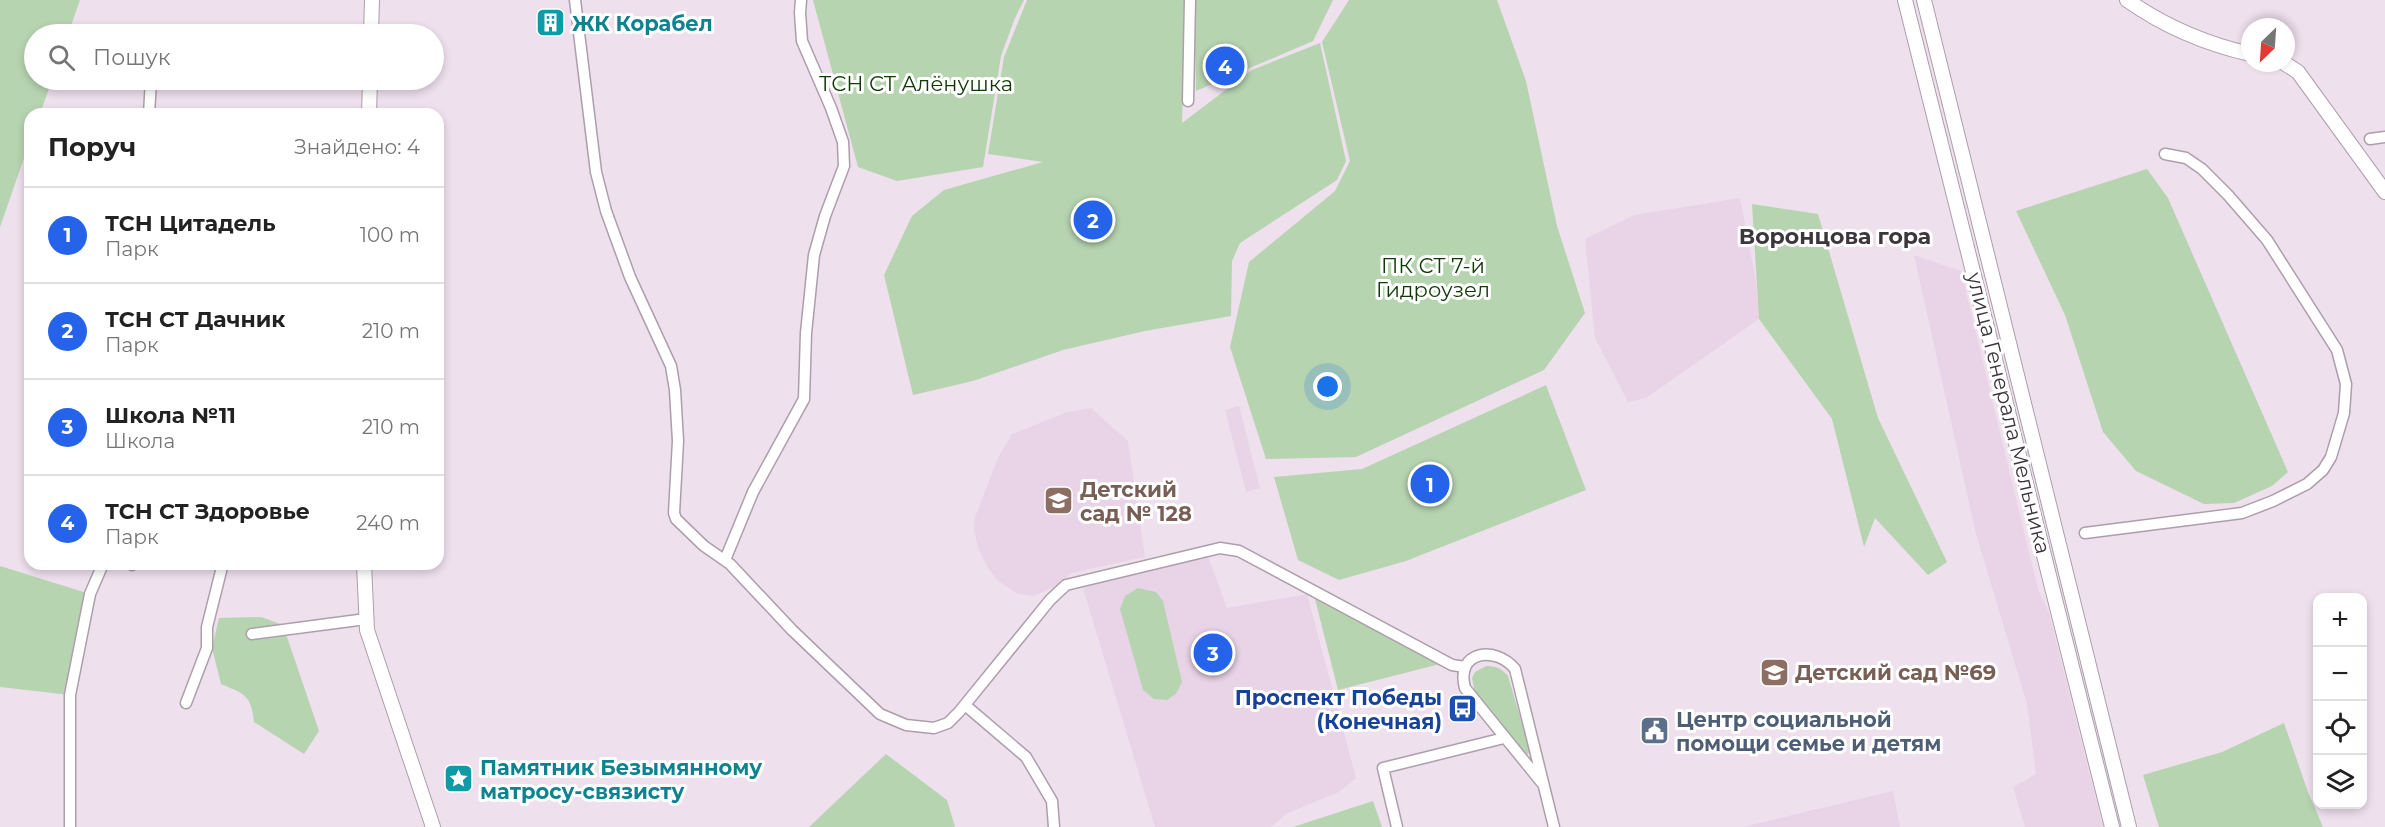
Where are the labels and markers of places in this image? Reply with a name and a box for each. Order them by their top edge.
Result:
building icon: ЖК Корабел [535,7,567,39]
place label: ЖК Корабел [572,11,713,36]
pin: 4 [1206,44,1244,88]
pin: 2 [1074,198,1112,242]
pin: 1 [1410,462,1450,506]
place label: Детский сад № 128 [1080,477,1192,526]
school or university icon: Детский сад № 128 [1043,485,1075,517]
pin: 3 [1194,630,1232,676]
school or university icon: Детский сад №69 [1758,656,1790,688]
place label: Детский сад №69 [1795,660,1996,685]
place label: Проспект Победы (Конечная) [1235,685,1442,734]
bus stop icon: Проспект Победы (Конечная) [1447,693,1479,725]
place label: Центр социальной помощи семье и детям [1676,707,1941,756]
public building icon: Центр социальной помощи семье и детям [1639,715,1671,747]
place label: Памятник Безымянному матросу-связисту [480,755,762,804]
place icon: Памятник Безымянному матросу-связисту [443,763,475,795]

